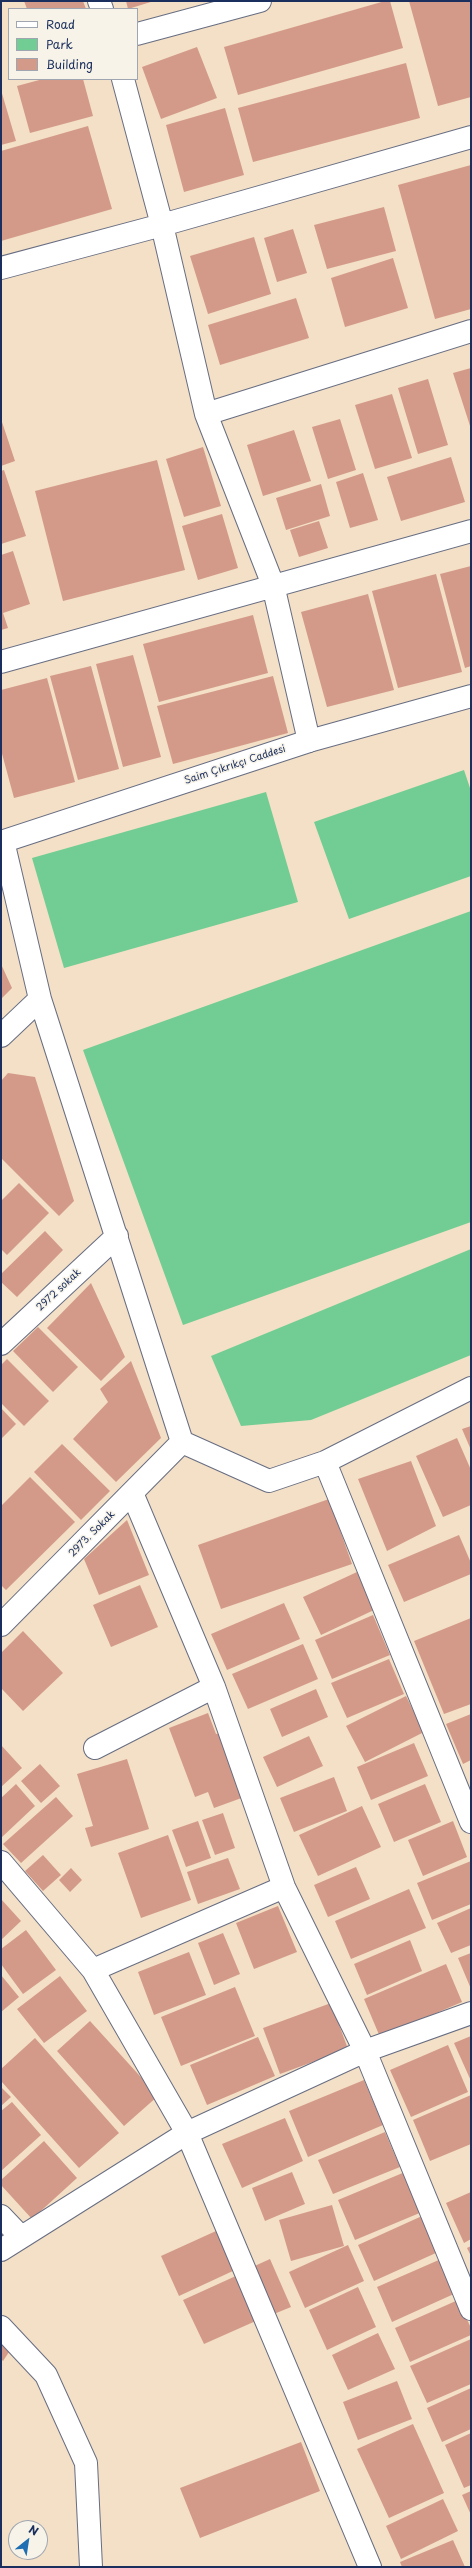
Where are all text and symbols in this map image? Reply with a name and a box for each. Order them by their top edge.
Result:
legend [8,8,138,80]
text: Road [46,15,75,33]
text: Park [46,35,73,53]
text: Building [46,55,93,73]
street label: Saim Çıkrıkçı Caddesi [183,743,287,787]
street label: 2972 sokak [34,1266,84,1314]
street label: 2973. Sokak [66,1508,118,1560]
north arrow [8,2520,48,2560]
text: N [26,2520,42,2540]

